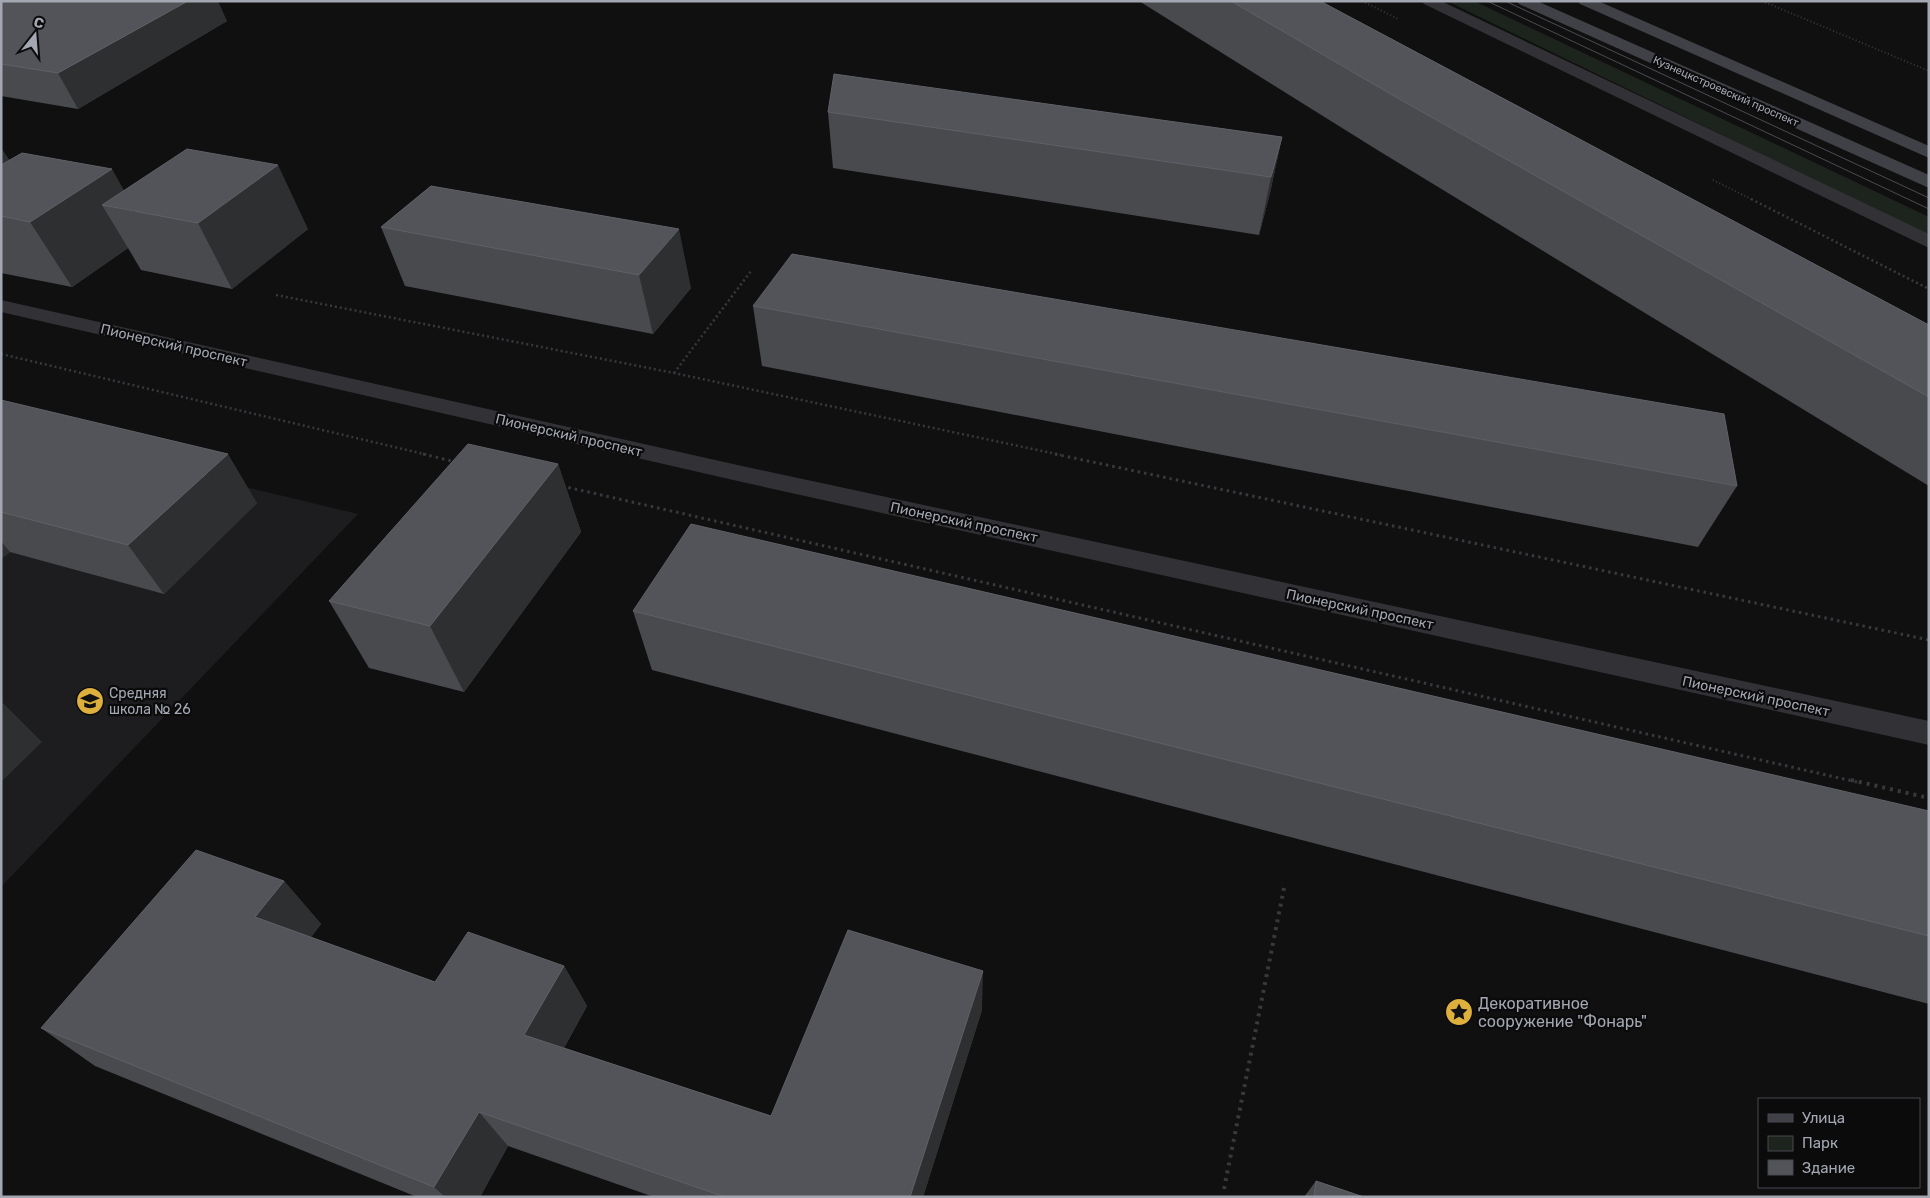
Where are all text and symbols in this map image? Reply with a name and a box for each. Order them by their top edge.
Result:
north arrow [10,10,60,60]
text: С [31,13,46,33]
street label: Кузнецкстроевский проспект [1651,53,1801,130]
street label: Пионерский проспект [99,320,249,371]
street label: Пионерский проспект [494,410,644,461]
street label: Пионерский проспект [889,499,1039,546]
street label: Пионерский проспект [1285,586,1435,633]
street label: Пионерский проспект [1681,673,1831,720]
place label: Средняя школа № 26 [109,685,191,718]
school or university icon: Средняя школа № 26 [75,686,105,716]
place label: Декоративное сооружение "Фонарь" [1478,994,1647,1031]
place icon: Декоративное сооружение "Фонарь" [1444,997,1474,1027]
legend [1758,1098,1920,1188]
text: Улица [1802,1109,1845,1127]
text: Парк [1802,1134,1838,1152]
text: Здание [1802,1159,1855,1177]

